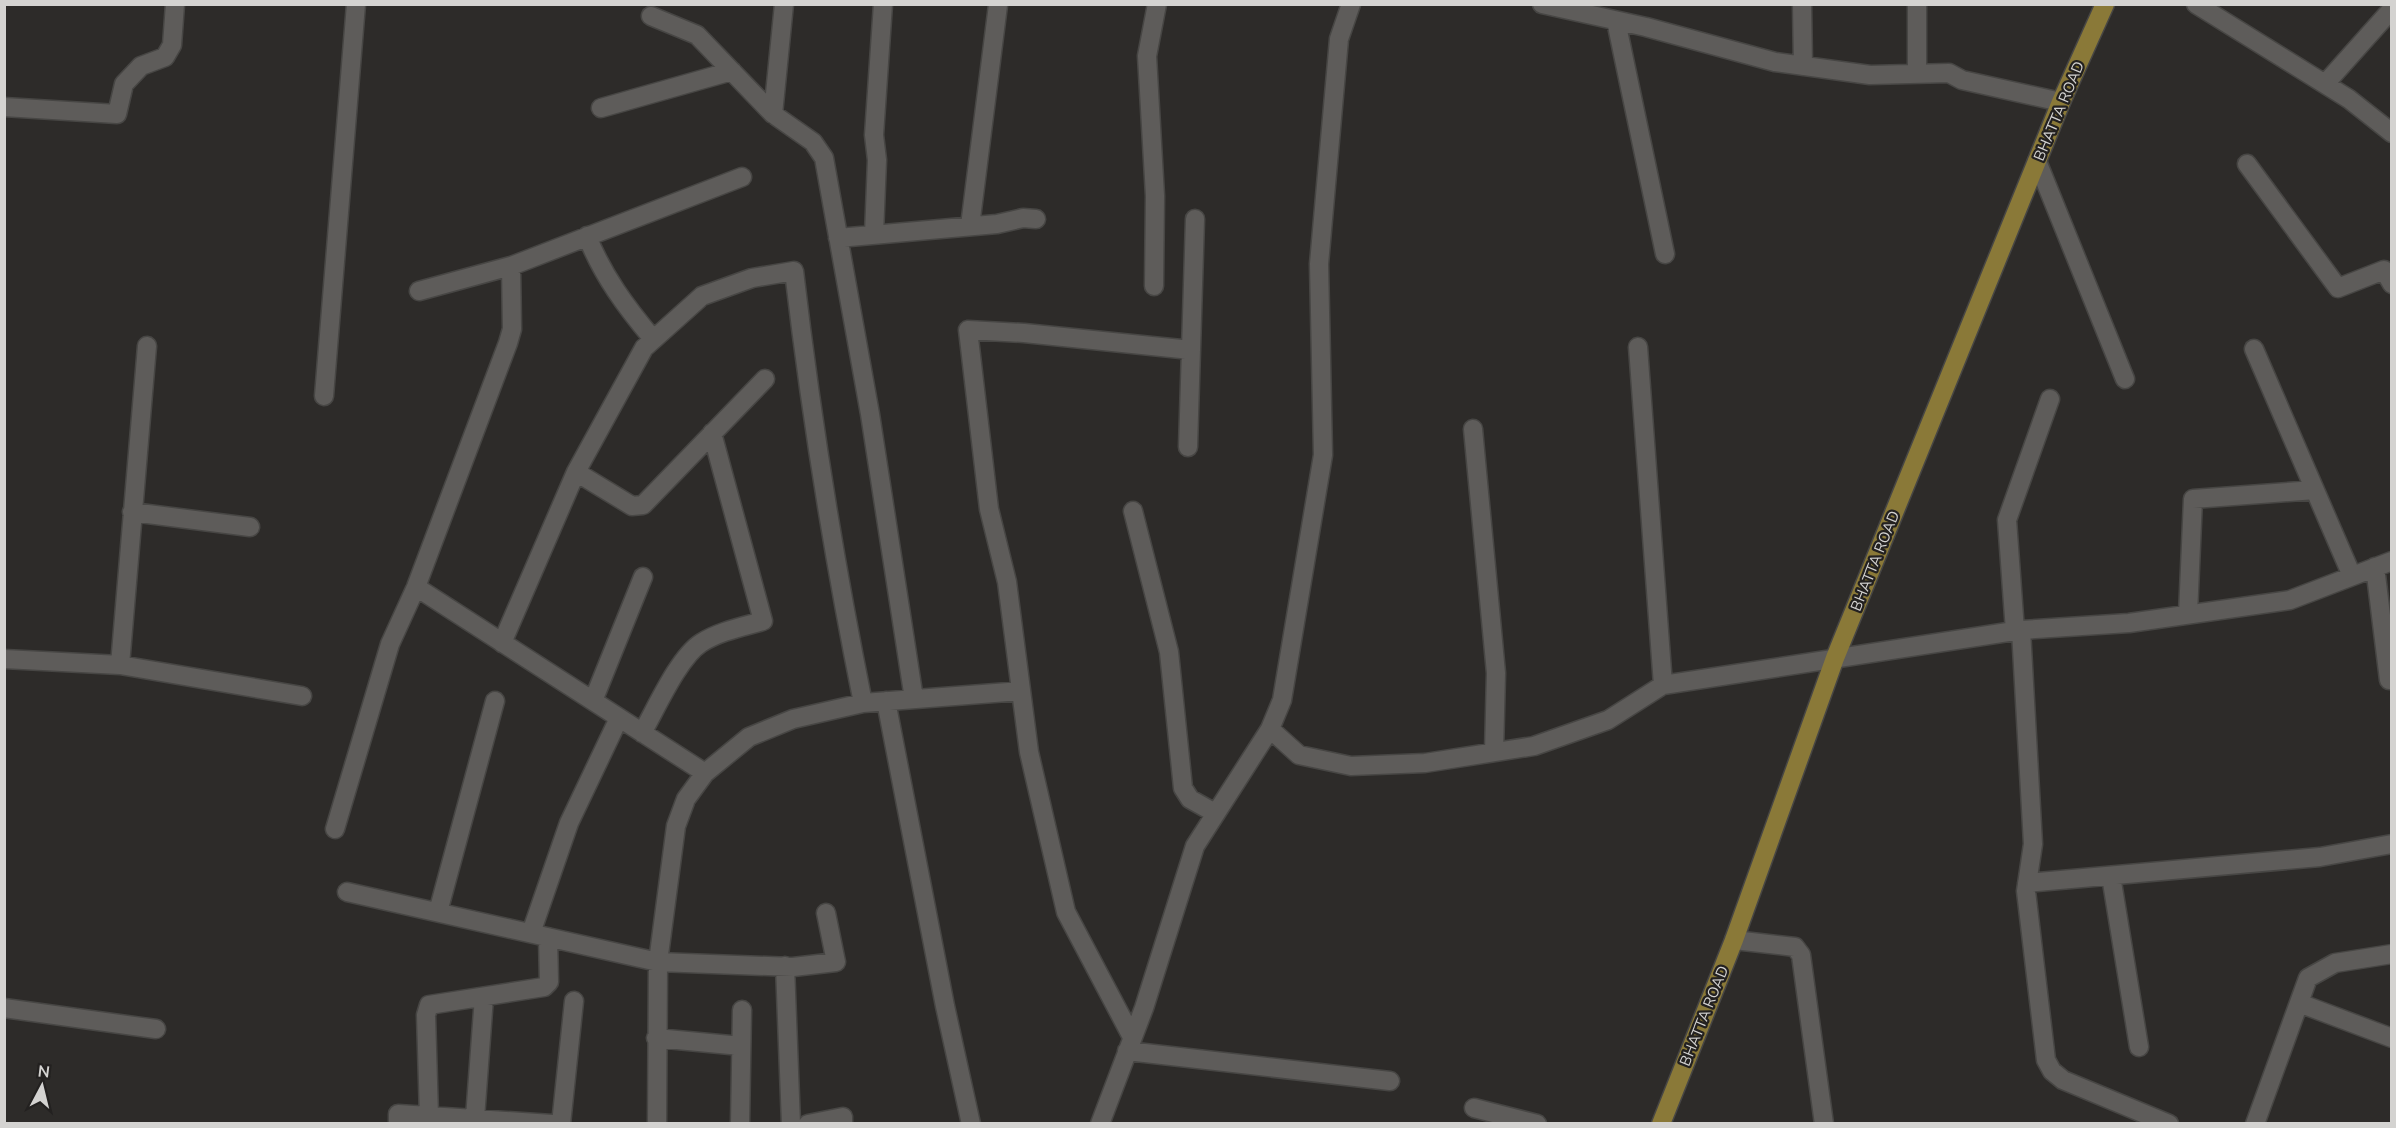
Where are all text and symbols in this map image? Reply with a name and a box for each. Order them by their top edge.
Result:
street label: BHATTA ROAD [2029,58,2089,164]
street label: BHATTA ROAD [1846,508,1904,614]
street label: BHATTA ROAD [1675,963,1733,1069]
north arrow [12,1056,72,1116]
text: N [36,1060,51,1084]

